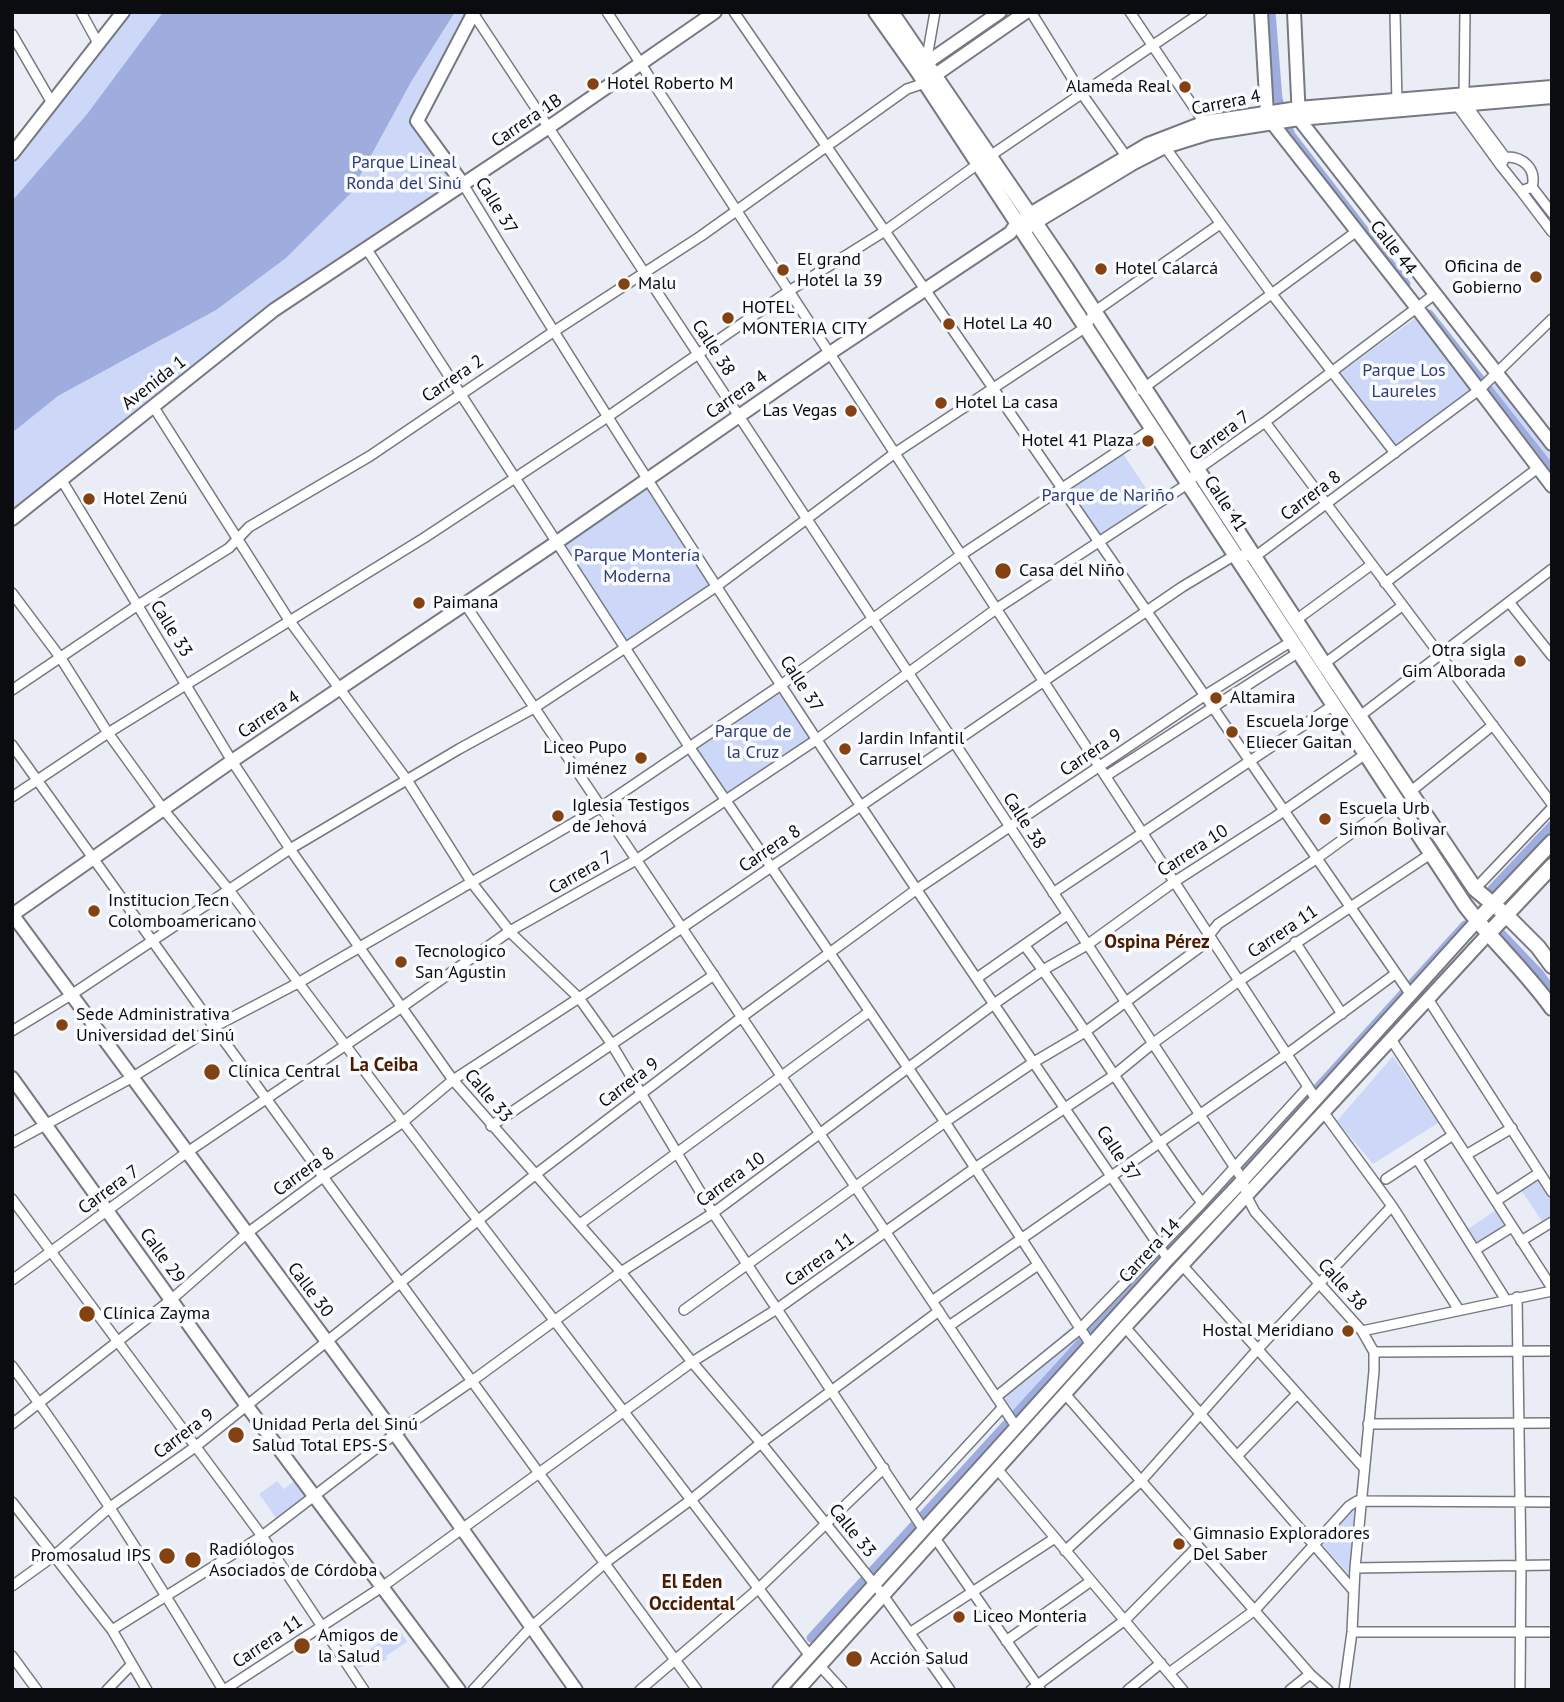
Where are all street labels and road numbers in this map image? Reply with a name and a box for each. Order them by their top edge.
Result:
street label: Carrera 4 [1190,86,1262,120]
street label: Carrera 1B [488,90,566,152]
street label: Calle 37 [470,174,522,238]
street label: Calle 44 [1365,217,1421,279]
street label: Calle 38 [687,316,739,380]
street label: Carrera 2 [418,350,488,408]
street label: Avenida 1 [118,351,190,415]
street label: Carrera 4 [702,366,772,424]
street label: Carrera 7 [1186,406,1254,466]
street label: Carrera 8 [1277,466,1345,526]
street label: Calle 41 [1199,472,1251,536]
street label: Calle 33 [145,597,197,661]
street label: Calle 37 [775,652,827,716]
street label: Carrera 4 [234,686,304,744]
street label: Carrera 9 [1056,724,1126,782]
street label: Calle 38 [998,789,1050,853]
street label: Carrera 8 [735,820,805,878]
street label: Carrera 10 [1154,820,1232,882]
street label: Carrera 7 [545,847,617,899]
street label: Carrera 11 [1244,901,1322,963]
street label: Carrera 9 [595,1053,663,1113]
street label: Calle 33 [459,1065,517,1127]
street label: Calle 37 [1091,1122,1145,1186]
street label: Carrera 8 [269,1143,339,1201]
street label: Carrera 10 [692,1148,770,1212]
street label: Carrera 7 [74,1161,144,1219]
street label: Carrera 14 [1115,1214,1185,1288]
street label: Calle 29 [135,1224,189,1288]
street label: Carrera 11 [781,1228,859,1292]
street label: Calle 38 [1313,1254,1371,1316]
street label: Calle 30 [282,1258,338,1322]
street label: Carrera 9 [150,1404,218,1464]
street label: Calle 33 [824,1500,880,1562]
street label: Carrera 11 [229,1611,307,1673]

